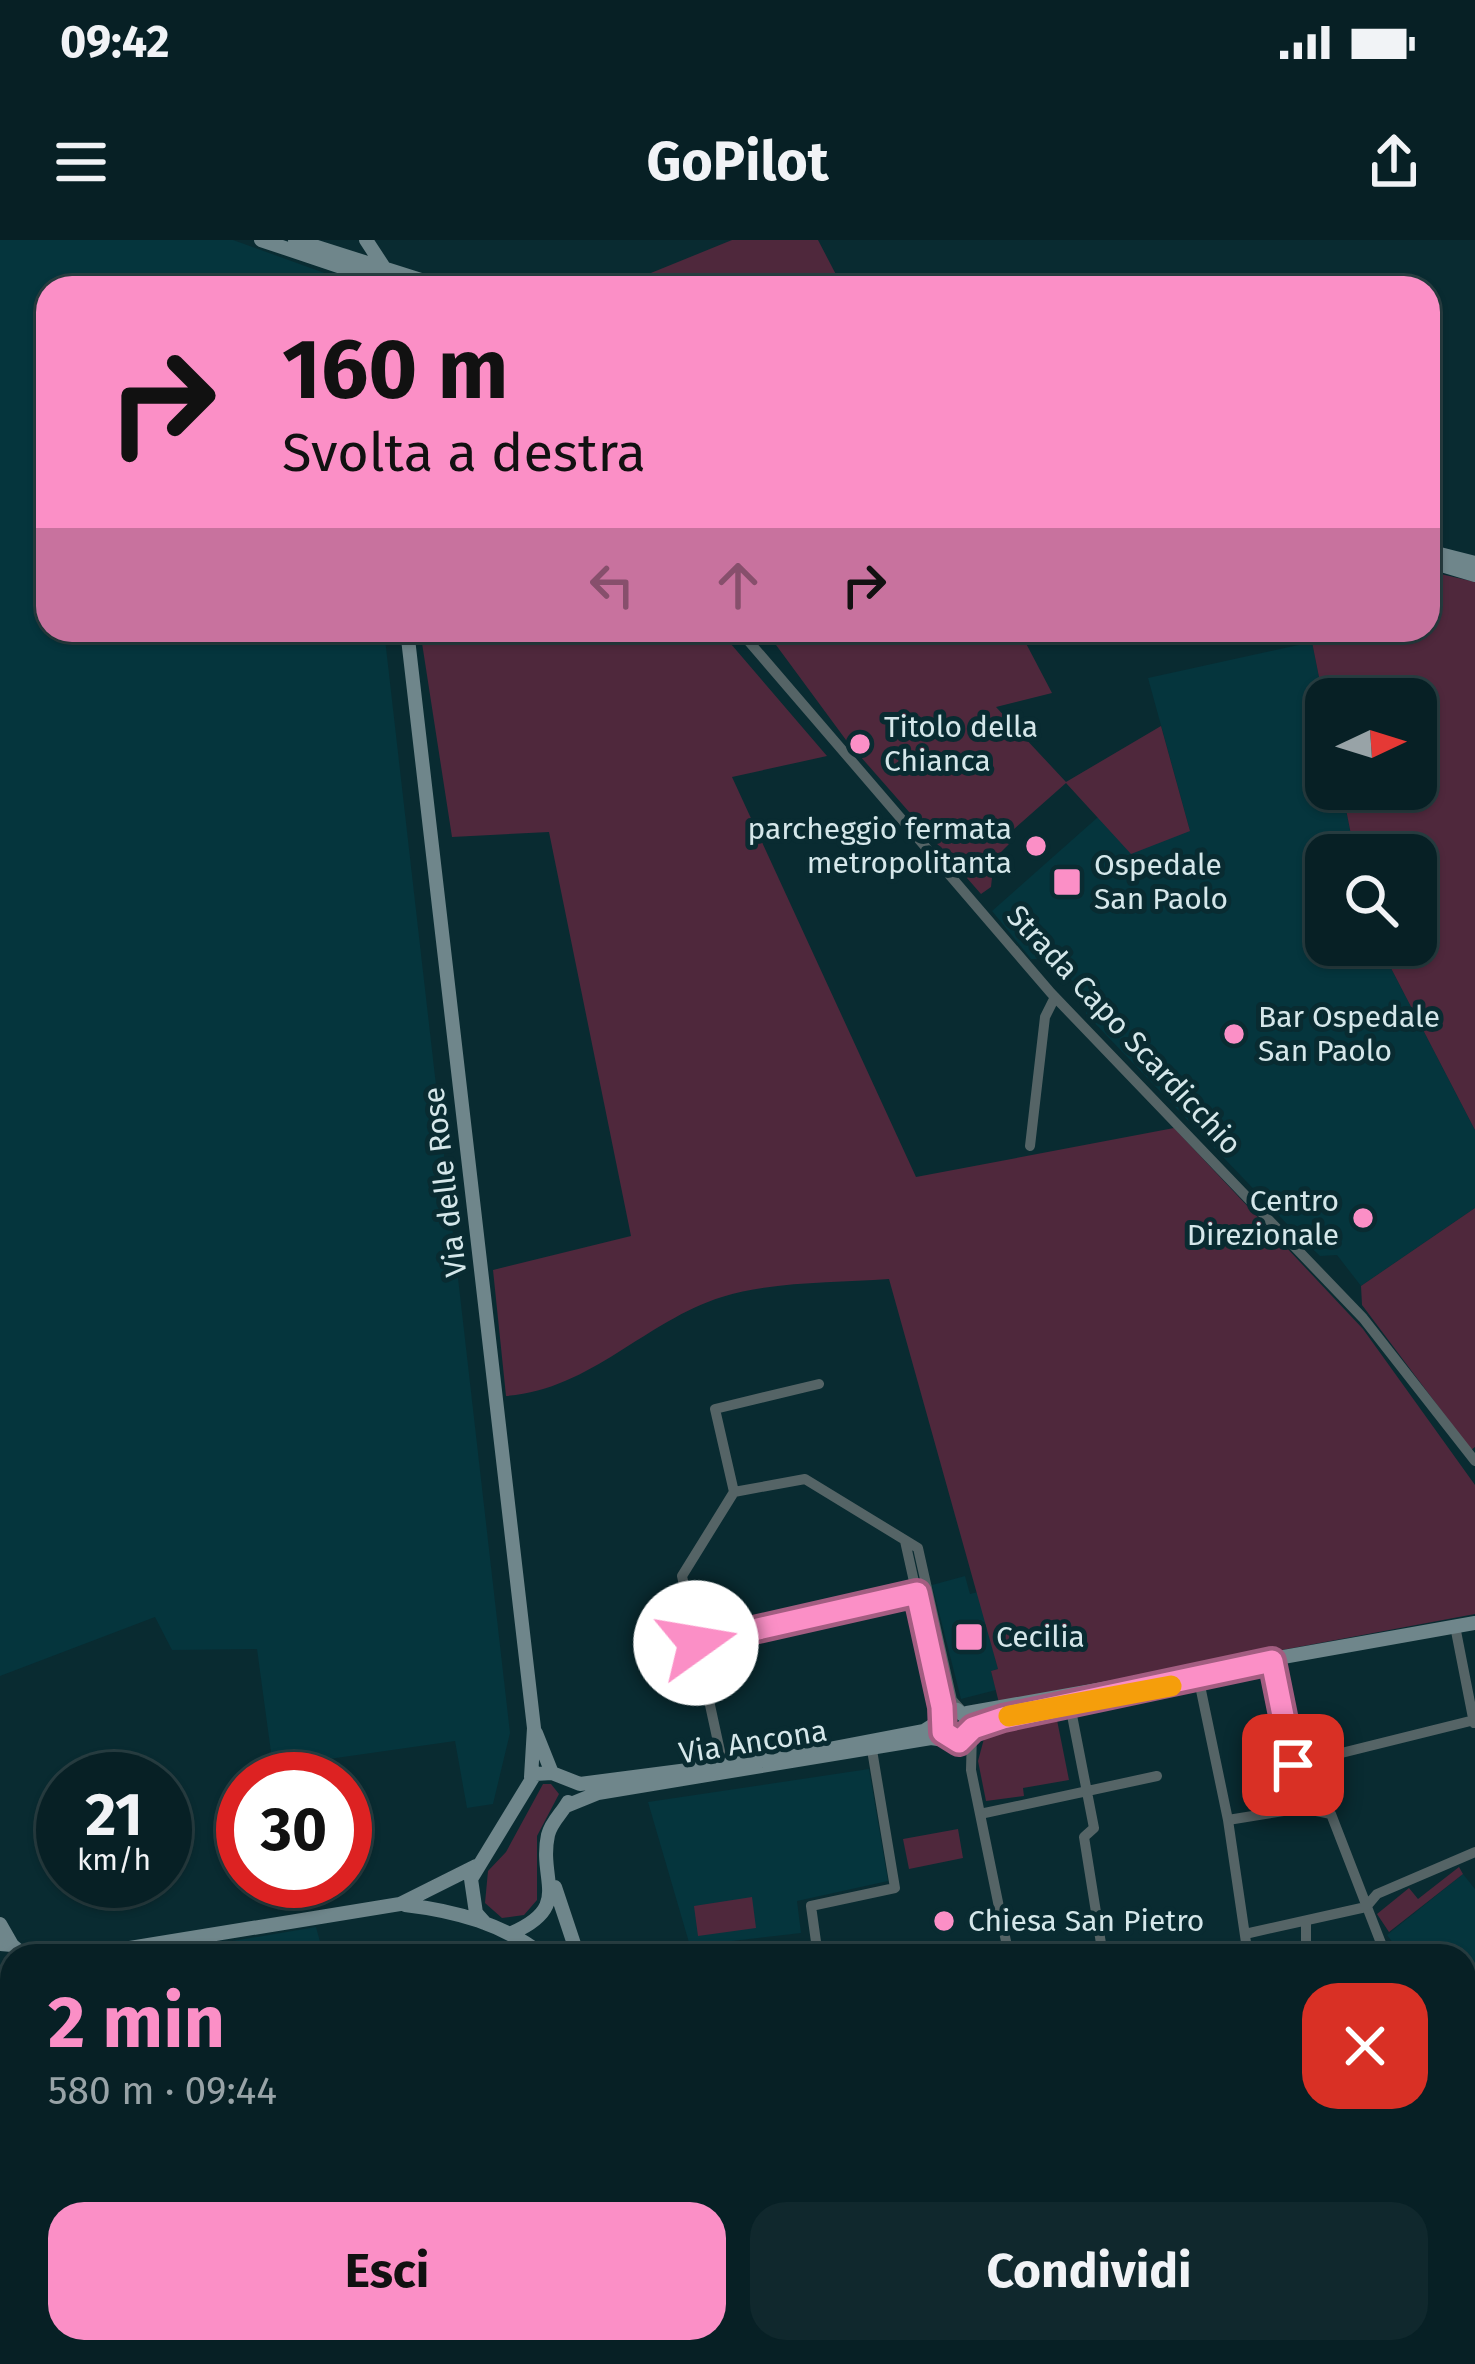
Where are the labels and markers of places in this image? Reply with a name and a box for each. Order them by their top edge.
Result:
place label: Titolo della Chianca [884,709,1038,779]
marker: Titolo della Chianca [847,731,873,757]
place label: parcheggio fermata metropolitanta [747,811,1012,881]
marker: parcheggio fermata metropolitanta [1023,833,1049,859]
place label: Ospedale San Paolo [1094,847,1228,917]
marker: Ospedale San Paolo [1051,866,1083,898]
place label: Bar Ospedale San Paolo [1258,999,1440,1069]
marker: Bar Ospedale San Paolo [1221,1021,1247,1047]
place label: Centro Direzionale [1187,1183,1339,1253]
marker: Centro Direzionale [1350,1205,1376,1231]
place label: Cecilia [996,1619,1085,1655]
marker: Cecilia [953,1621,985,1653]
pin [1242,1714,1344,1816]
place label: Chiesa San Pietro [968,1903,1204,1939]
marker: Chiesa San Pietro [931,1908,957,1934]

